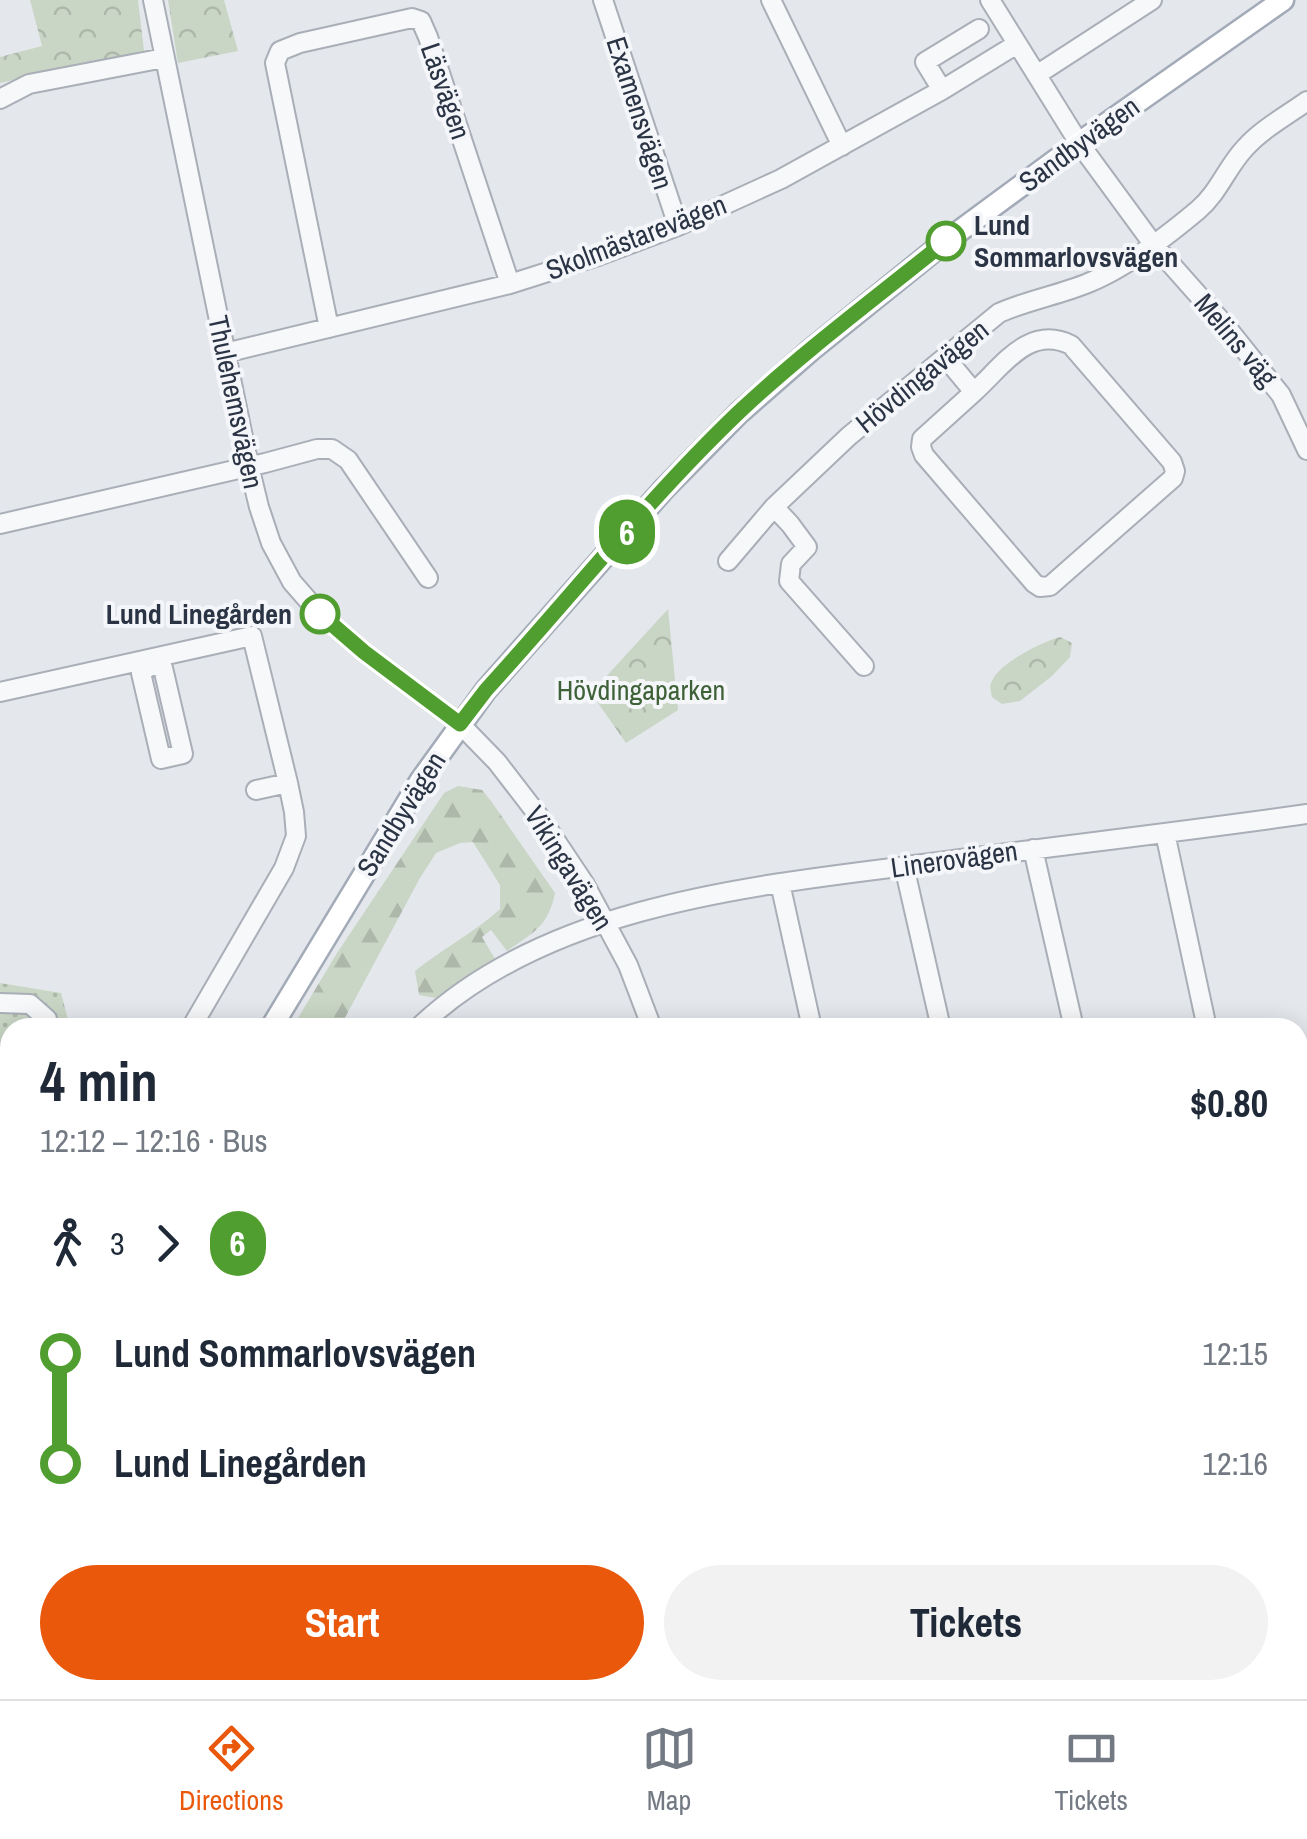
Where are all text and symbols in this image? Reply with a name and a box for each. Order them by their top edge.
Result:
street label: Examensvägen [597,32,683,194]
street label: Läsvägen [412,38,480,144]
street label: Sandbyvägen [1011,87,1147,201]
street label: Skolmästarevägen [540,185,732,289]
place label: Lund Sommarlovsvägen [974,206,1178,276]
marker: Lund Sommarlovsvägen [927,222,965,260]
street label: Melins väg [1186,285,1286,395]
street label: Hövdingavägen [848,311,996,441]
street label: Thulehemsvägen [199,312,273,492]
line badge: 6 [594,500,660,564]
text: 6 [619,509,635,556]
place label: Lund Linegården [106,595,292,633]
marker: Lund Linegården [301,595,339,633]
park label: Hövdingaparken [557,671,725,709]
street label: Sandbyvägen [348,744,454,884]
street label: Vikingavägen [516,799,622,937]
street label: Linerovägen [888,831,1020,887]
text: 4 min [40,1044,158,1118]
text: $0.80 [1190,1078,1268,1129]
text: 12:12 – 12:16 · Bus [40,1119,268,1162]
icon: walk [40,1216,95,1271]
icon: forward [140,1216,195,1271]
text: 6 [230,1220,246,1267]
text: 3 [110,1222,125,1265]
text: Lund Sommarlovsvägen [114,1328,476,1379]
text: 12:15 [1202,1332,1268,1375]
text: Lund Linegården [114,1438,367,1489]
text: 12:16 [1202,1442,1268,1485]
button: Start [40,1565,644,1680]
button: Tickets [664,1565,1268,1680]
tab: Directions [179,1721,284,1819]
tab: Map [642,1721,697,1819]
tab: Tickets [1054,1721,1128,1819]

